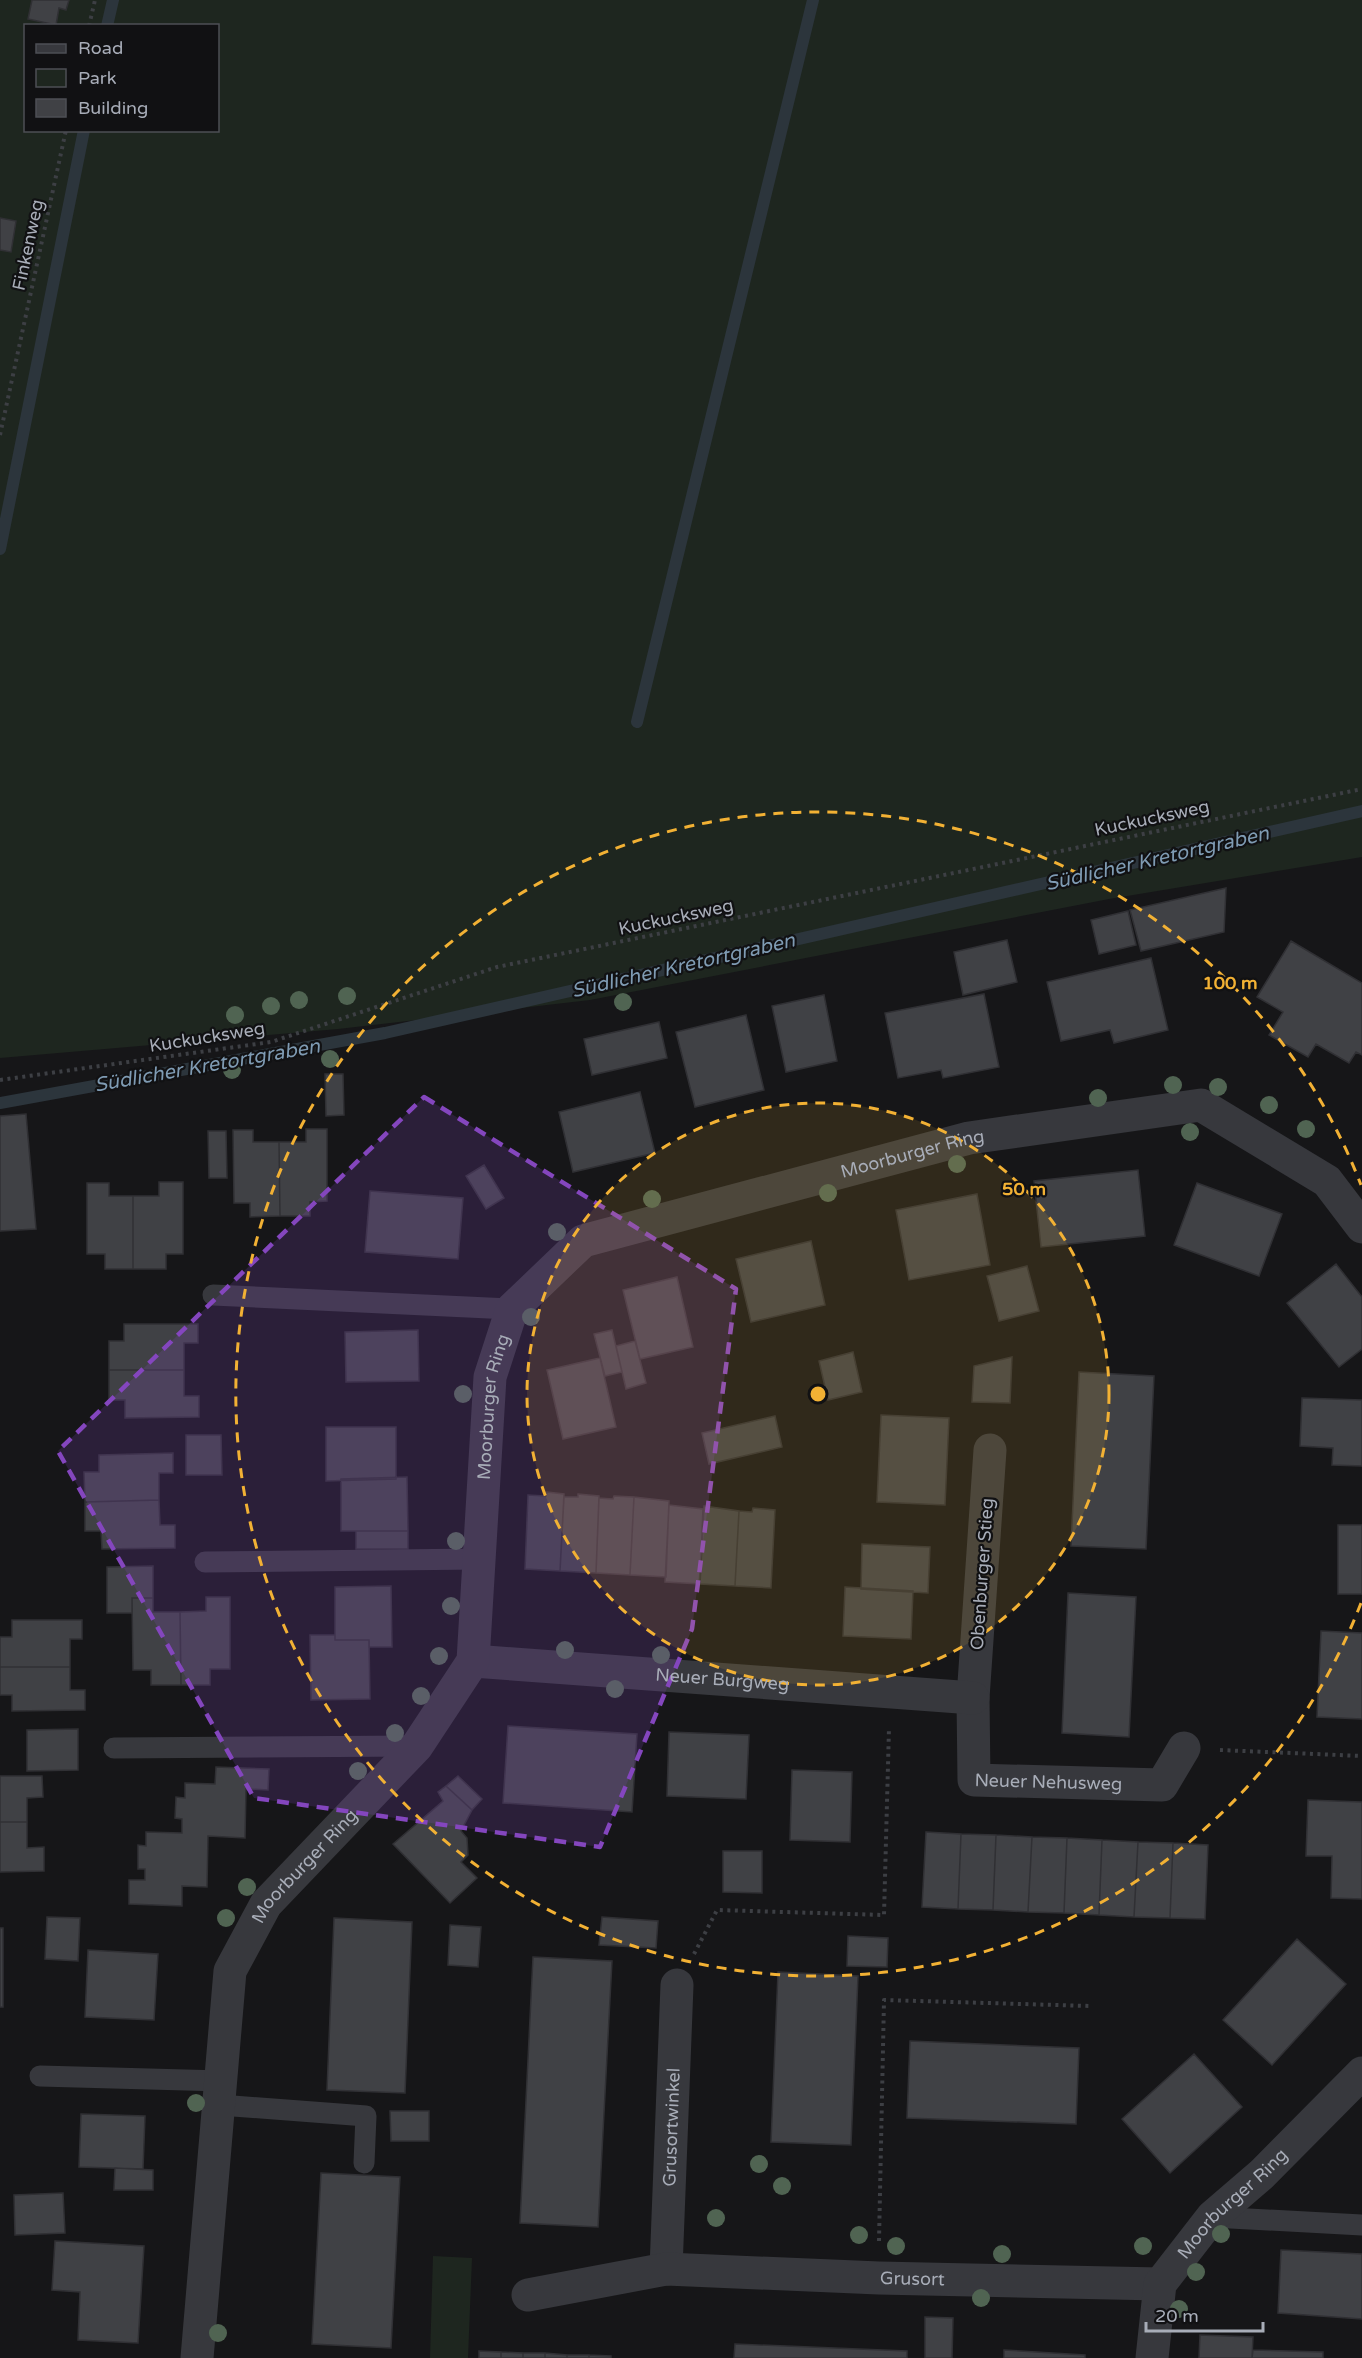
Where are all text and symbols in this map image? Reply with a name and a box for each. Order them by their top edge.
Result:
legend [24,24,219,132]
text: Road [78,37,123,59]
text: Park [78,67,117,89]
text: Building [78,97,148,119]
street label: Finkenweg [8,197,48,293]
street label: Kuckucksweg [1093,795,1211,841]
water label: Südlicher Kretortgraben [1043,821,1272,896]
street label: Kuckucksweg [617,894,735,940]
water label: Südlicher Kretortgraben [569,928,798,1003]
text: 100 m [1202,972,1258,994]
street label: Kuckucksweg [148,1017,266,1057]
water label: Südlicher Kretortgraben [93,1034,323,1098]
street label: Moorburger Ring [838,1125,986,1183]
text: 50 m [1002,1178,1046,1200]
street label: Moorburger Ring [473,1331,514,1481]
centre of rings [808,1384,828,1404]
street label: Obenburger Stieg [966,1497,998,1651]
street label: Neuer Burgweg [655,1664,790,1695]
street label: Neuer Nehusweg [974,1769,1123,1795]
street label: Moorburger Ring [247,1804,362,1927]
street label: Grusortwinkel [658,2067,685,2187]
street label: Moorburger Ring [1173,2144,1292,2263]
street label: Grusort [880,2267,945,2290]
scale bar [1146,2295,1263,2333]
text: 20 m [1155,2305,1199,2327]

